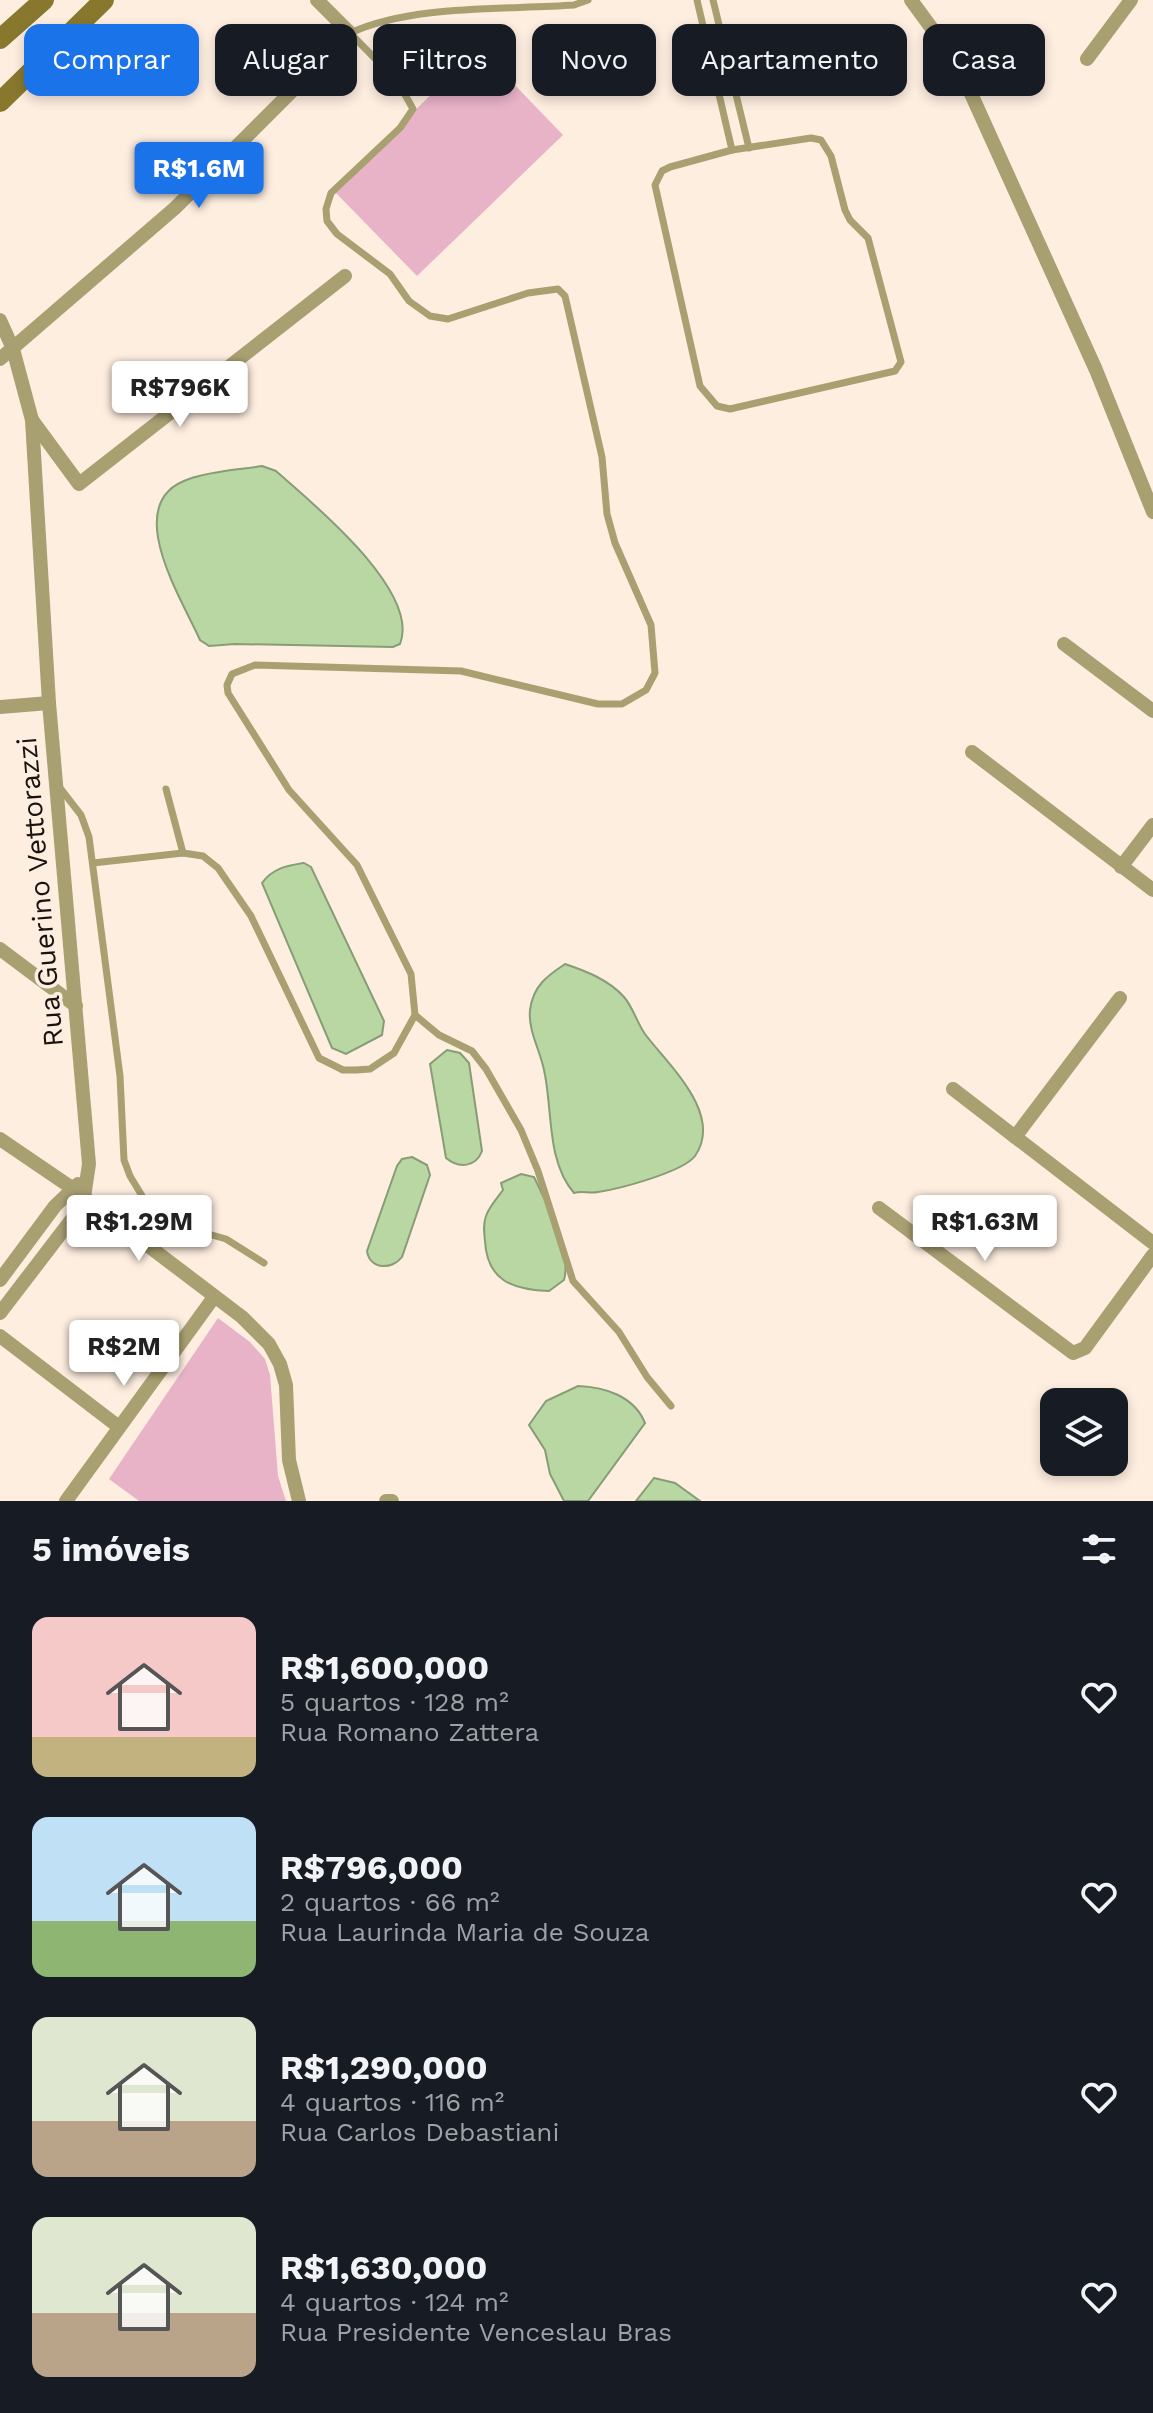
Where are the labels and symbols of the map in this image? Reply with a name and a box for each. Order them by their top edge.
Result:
pin: R$1.6M [134,142,264,210]
pin: R$796K [115,361,245,429]
street label: Rua Guerino Vettorazzi [10,736,70,1048]
pin: R$1.29M [65,1195,213,1263]
pin: R$1.63M [911,1195,1059,1263]
pin: R$2M [77,1320,171,1388]

